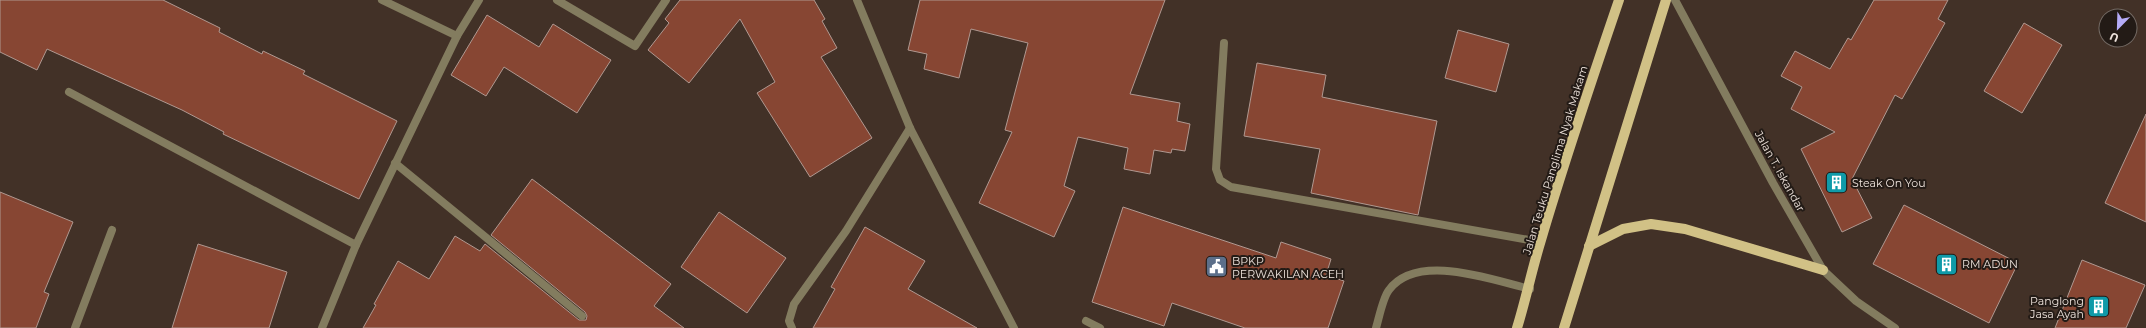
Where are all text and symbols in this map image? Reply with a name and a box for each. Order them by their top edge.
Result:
north arrow [2098,8,2138,48]
text: U [2107,29,2121,45]
street label: Jalan Teuku Panglima Nyak Makam [1519,64,1590,257]
street label: Jalan T. Iskandar [1751,127,1808,214]
building icon: Steak On You [1823,170,1849,196]
place label: Steak On You [1852,176,1926,190]
building icon: RM ADUN [1933,251,1959,277]
public building icon: BPKP PERWAKILAN ACEH [1203,254,1229,280]
place label: BPKP PERWAKILAN ACEH [1232,254,1344,281]
place label: RM ADUN [1962,257,2018,271]
place label: Panglong Jasa Ayah [2029,294,2084,321]
building icon: Panglong Jasa Ayah [2086,294,2112,320]

